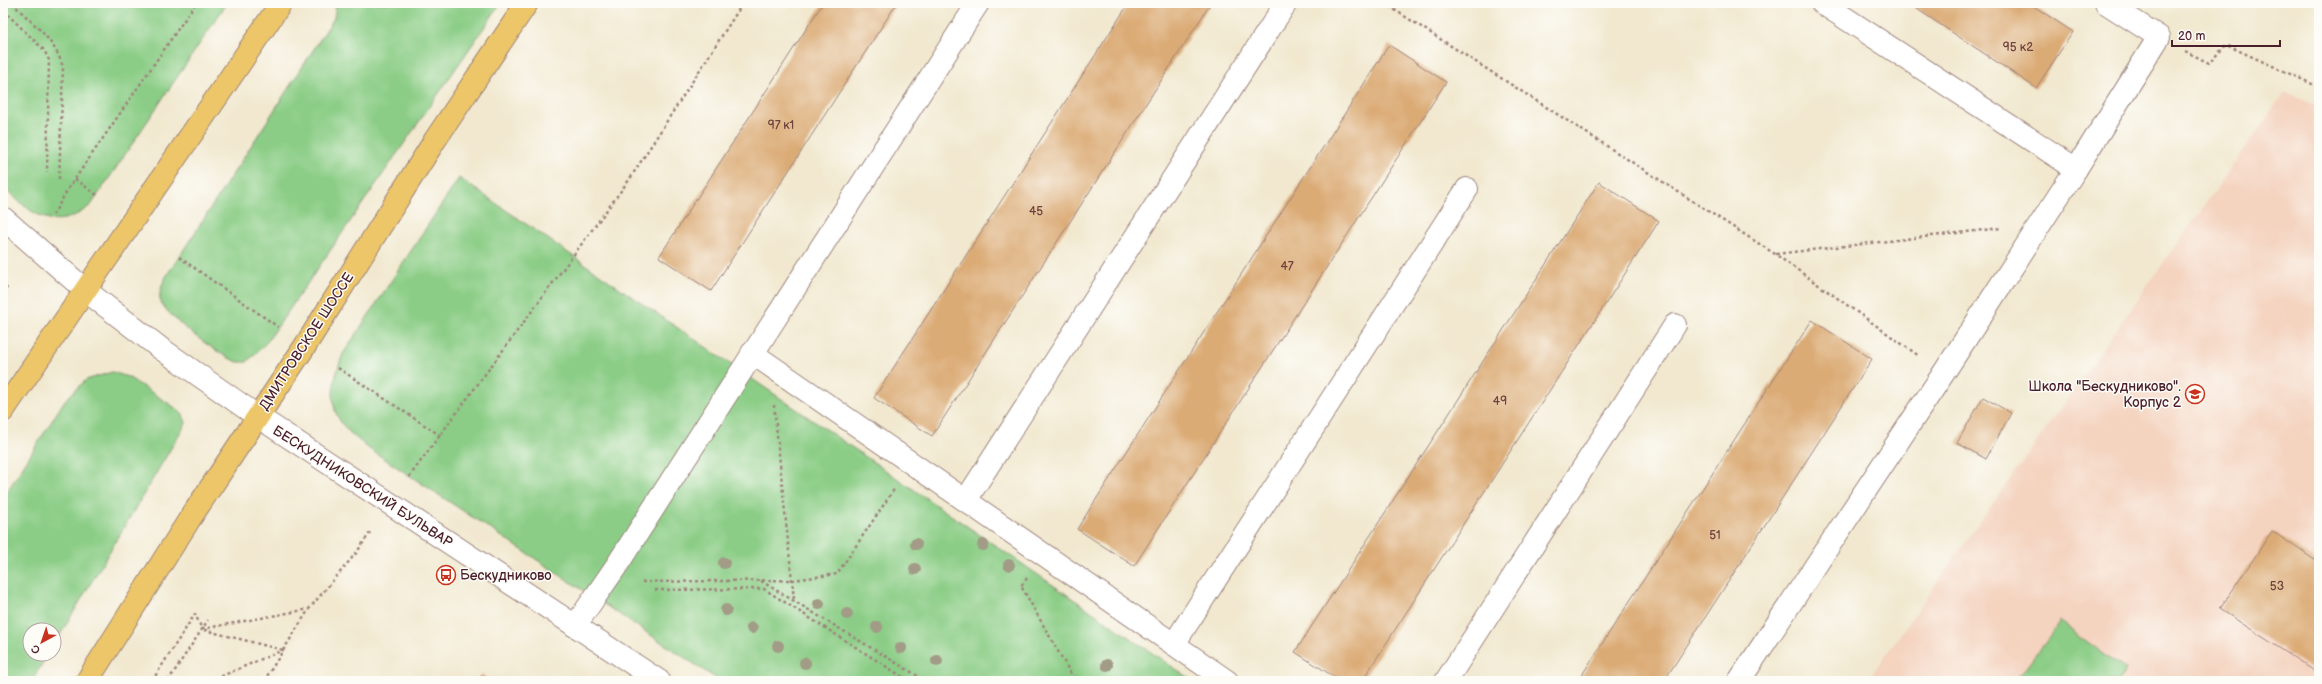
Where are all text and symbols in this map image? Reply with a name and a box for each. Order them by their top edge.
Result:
scale bar [2172,22,2280,48]
text: 20 m [2178,29,2205,44]
house number: 95 к2 [2003,40,2033,55]
house number: 97 к1 [768,118,794,133]
house number: 45 [1029,204,1043,219]
house number: 47 [1280,259,1294,274]
street label: ДМИТРОВСКОЕ ШОССЕ [256,269,357,413]
place label: Школа "Бескудниково". Корпус 2 [2028,378,2182,411]
school or university icon: Школа "Бескудниково". Корпус 2 [2184,383,2206,405]
house number: 49 [1493,394,1507,409]
street label: БЕСКУДНИКОВСКИЙ БУЛЬВАР [270,422,456,551]
house number: 51 [1709,528,1721,543]
bus stop icon: Бескудниково [435,564,457,586]
place label: Бескудниково [460,567,552,584]
house number: 53 [2270,579,2284,594]
north arrow [22,622,62,662]
text: С [29,642,43,657]

